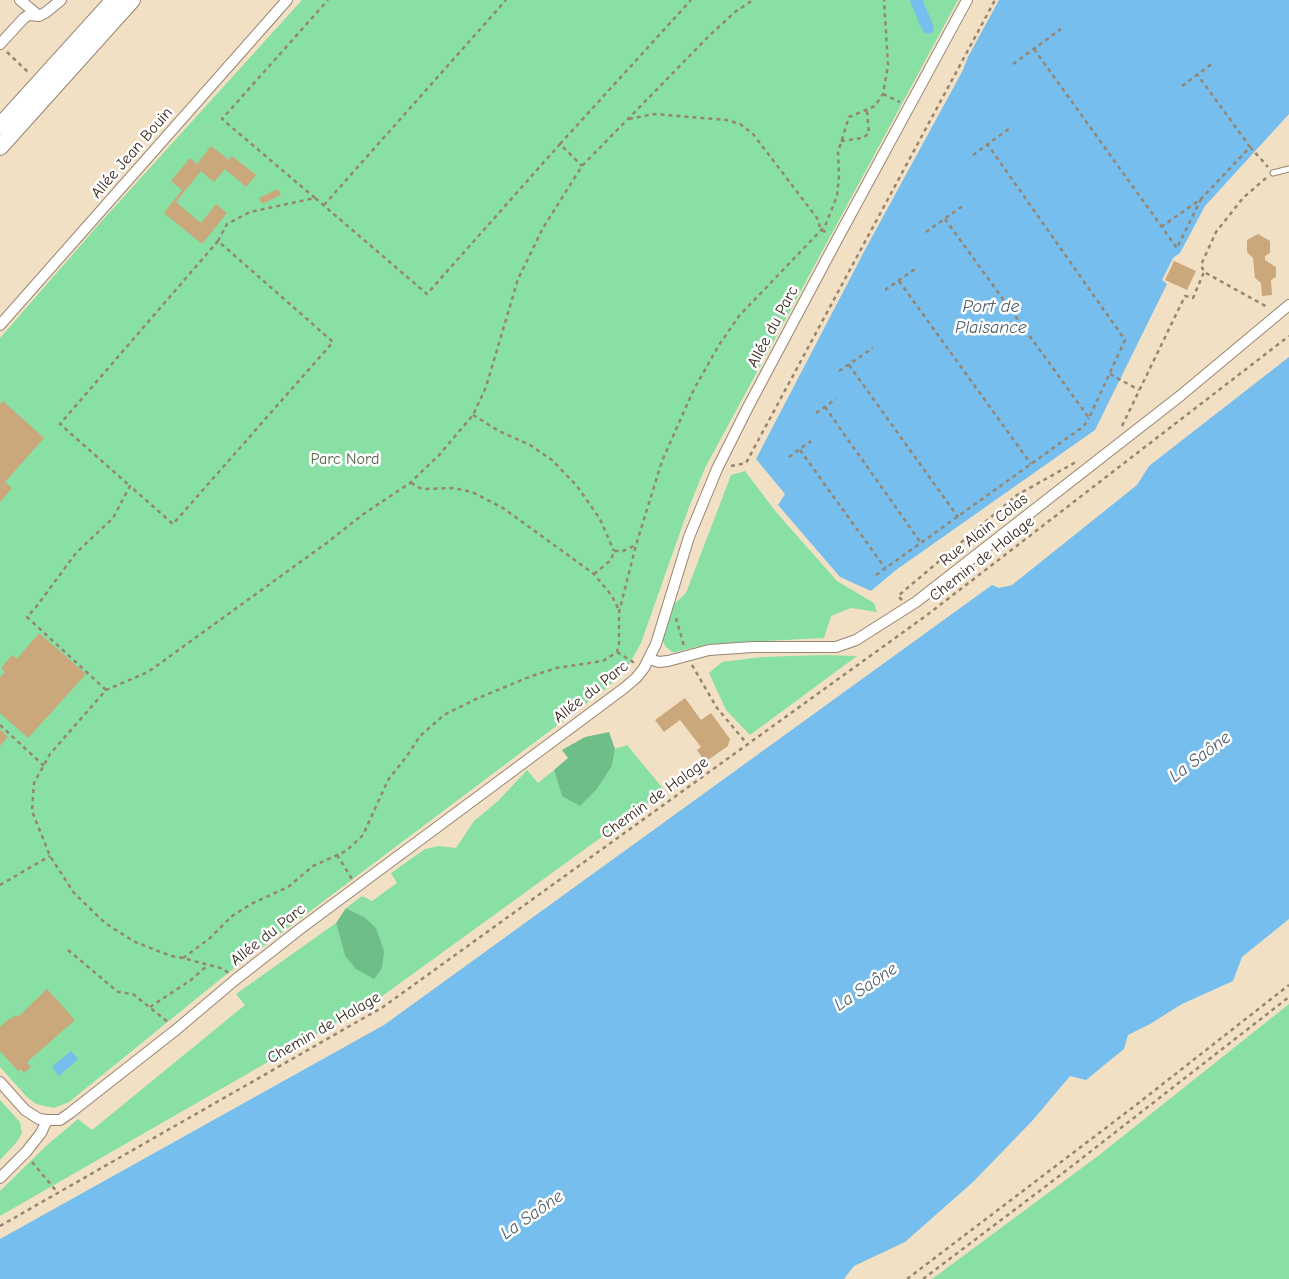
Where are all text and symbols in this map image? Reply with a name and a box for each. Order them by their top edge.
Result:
street label: Allée Jean Bouin [87,103,177,203]
street label: Allée du Parc [743,283,803,371]
water label: Port de Plaisance [955,296,1027,338]
park label: Parc Nord [311,449,379,469]
street label: Rue Alain Colas [936,490,1032,570]
street label: Chemin de Halage [926,512,1038,606]
street label: Allée du Parc [550,657,632,727]
water label: La Saône [1165,727,1235,787]
street label: Chemin de Halage [598,753,712,843]
street label: Allée du Parc [227,900,309,970]
water label: La Saône [830,958,902,1016]
street label: Chemin de Halage [264,988,384,1068]
water label: La Saône [496,1186,568,1244]

